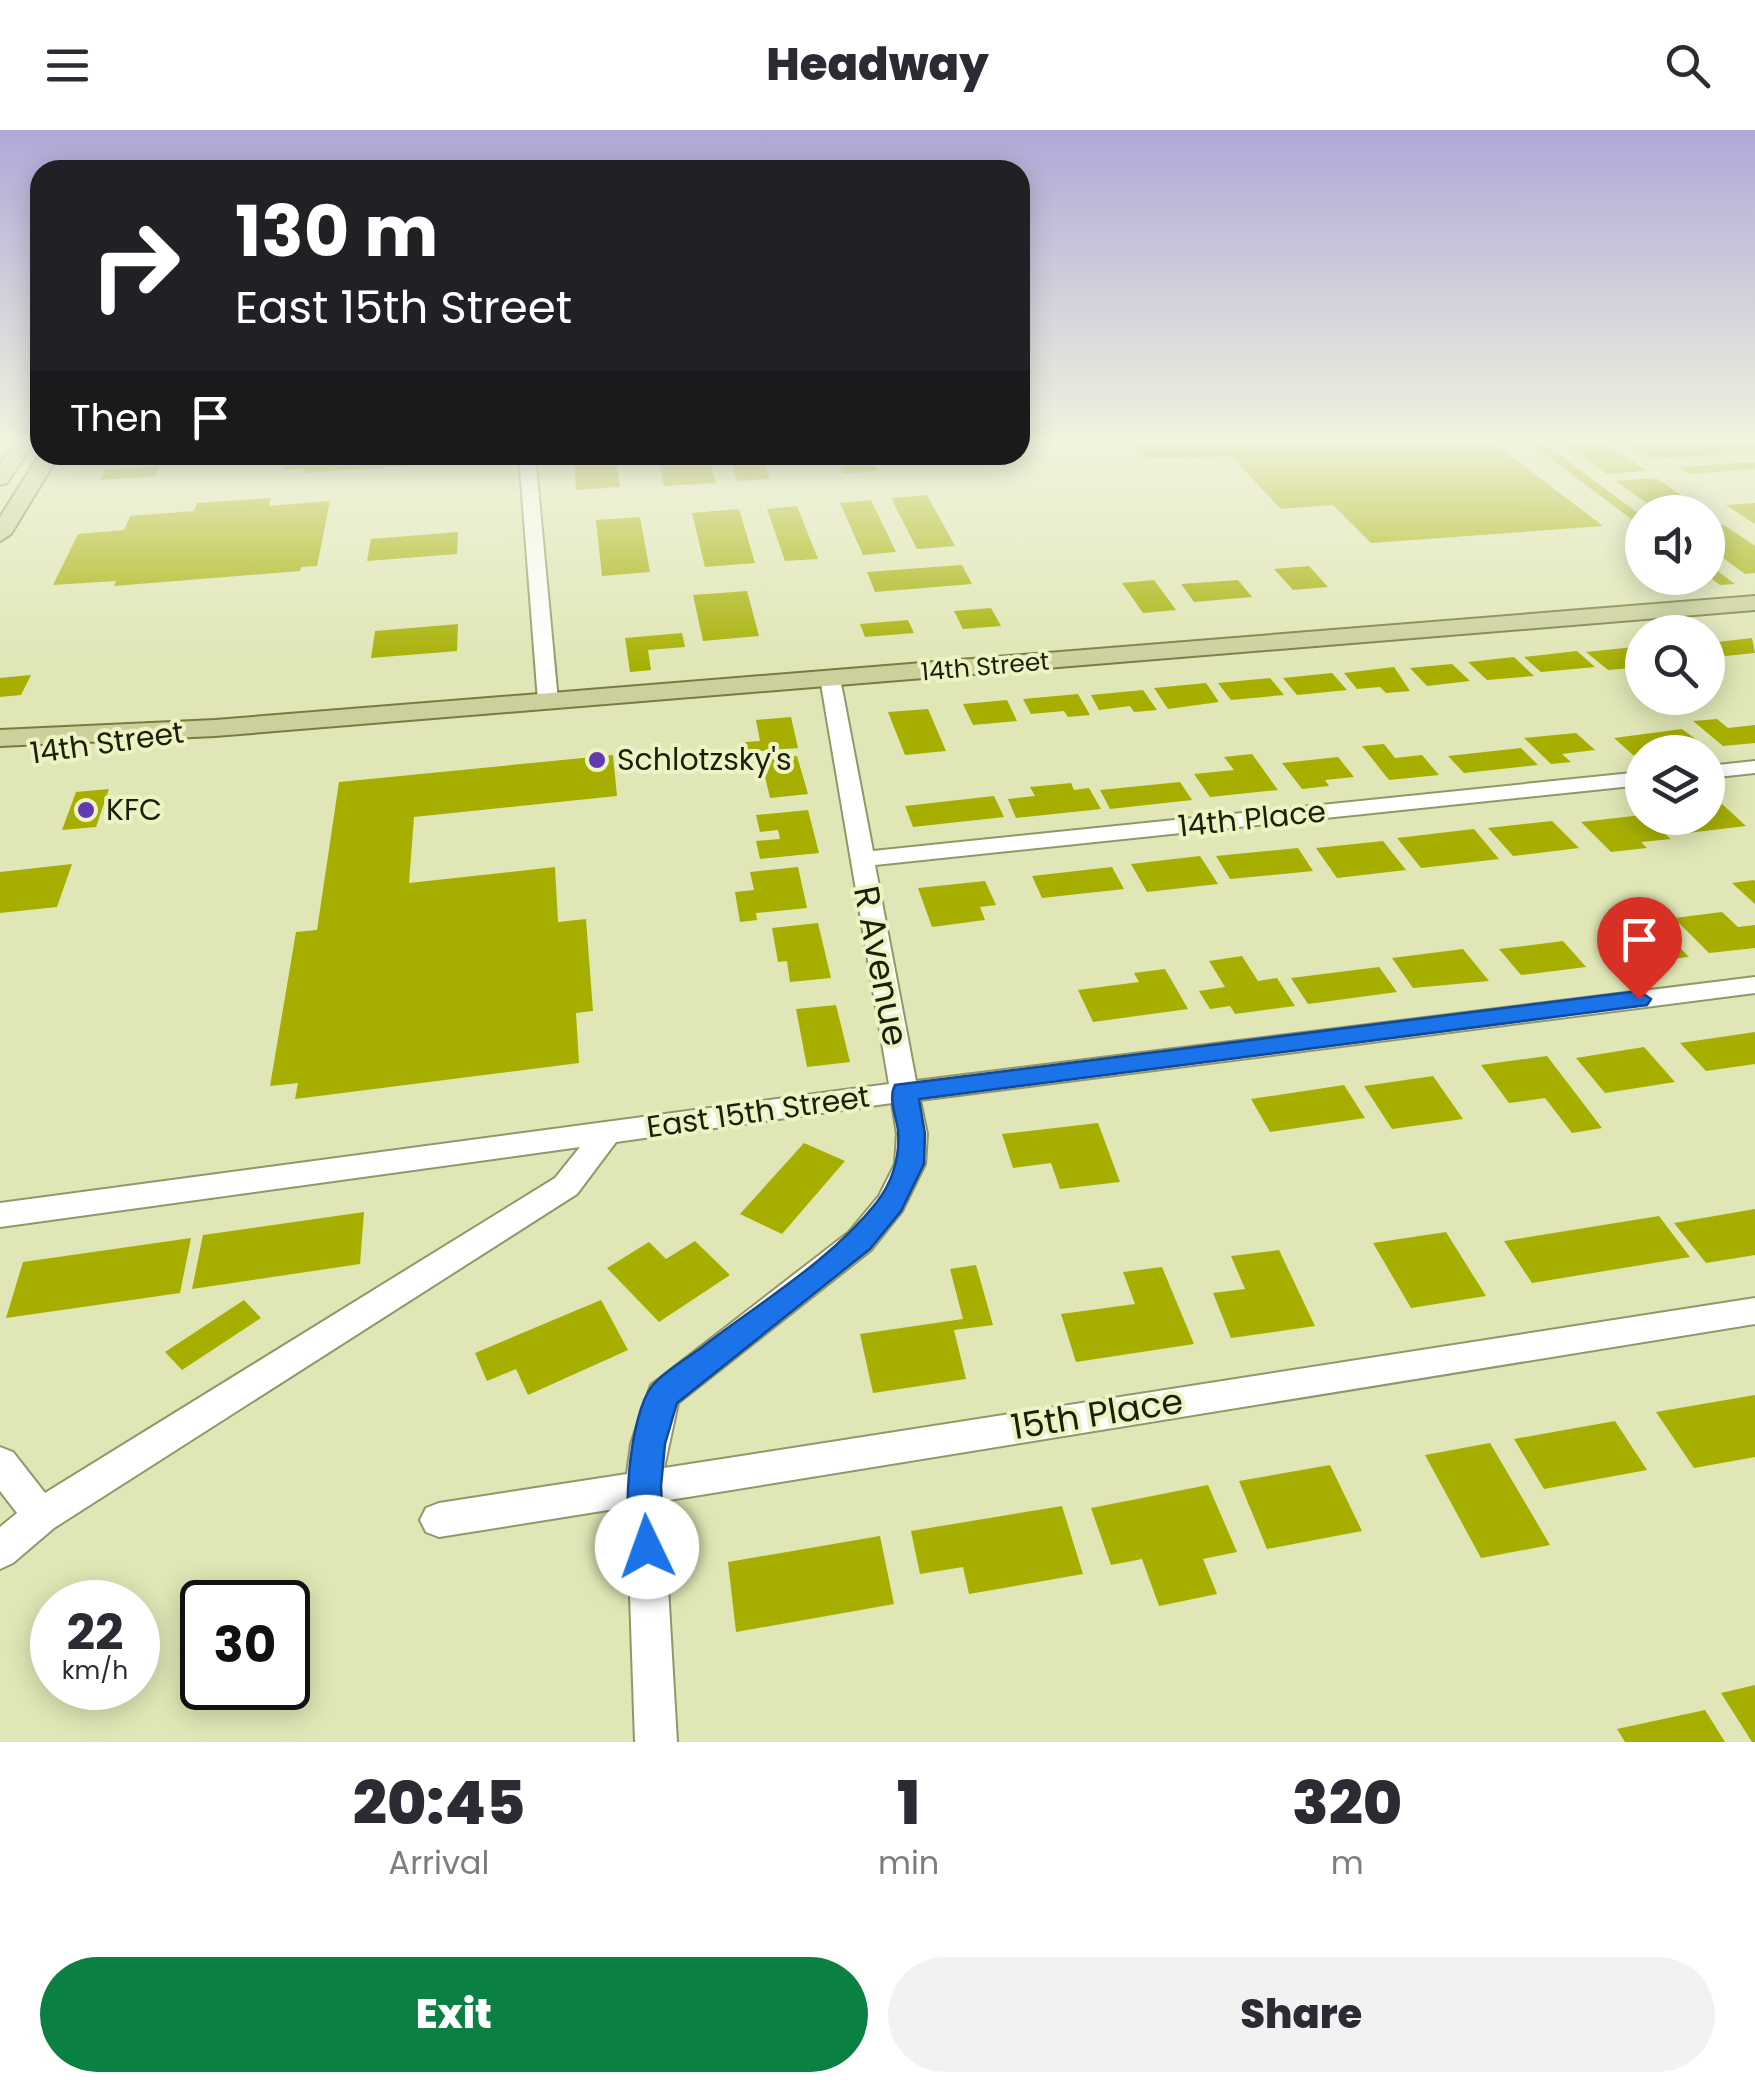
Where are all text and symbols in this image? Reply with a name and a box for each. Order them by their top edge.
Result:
text: Headway [766,33,989,96]
icon: menu [40,38,95,93]
icon: search [1660,38,1715,93]
text: 130 m [235,182,438,281]
icon: right [70,200,200,330]
text: East 15th Street [235,276,572,339]
icon: arrive [183,390,238,445]
text: Then [70,391,163,444]
map controls [1625,495,1725,835]
button: sound [1625,495,1725,595]
button: search [1625,615,1725,715]
street label: 14th Street [919,643,1051,690]
street label: 14th Street [27,710,186,775]
button: layers [1625,735,1725,835]
place label: Schlotzsky's [617,738,792,781]
marker: Schlotzsky's [586,749,608,771]
place label: KFC [106,788,162,831]
street label: 14th Place [1176,789,1328,848]
marker: KFC [75,799,97,821]
street label: R Avenue [842,882,921,1050]
pin [1597,897,1682,1000]
icon: arrive [1612,912,1667,967]
street label: East 15th Street [644,1075,872,1148]
street label: 15th Place [1008,1376,1186,1451]
position arrow [595,1495,699,1599]
speed limit sign: 30 [180,1580,310,1710]
text: 22 [66,1597,124,1668]
text: km/h [62,1653,128,1688]
text: 20:45 [353,1761,525,1845]
text: 1 [897,1761,920,1845]
text: 320 [1292,1761,1402,1845]
text: Arrival [389,1840,489,1885]
text: min [878,1840,939,1885]
text: m [1331,1840,1364,1885]
button: Exit [40,1957,868,2072]
button: Share [888,1957,1715,2072]

